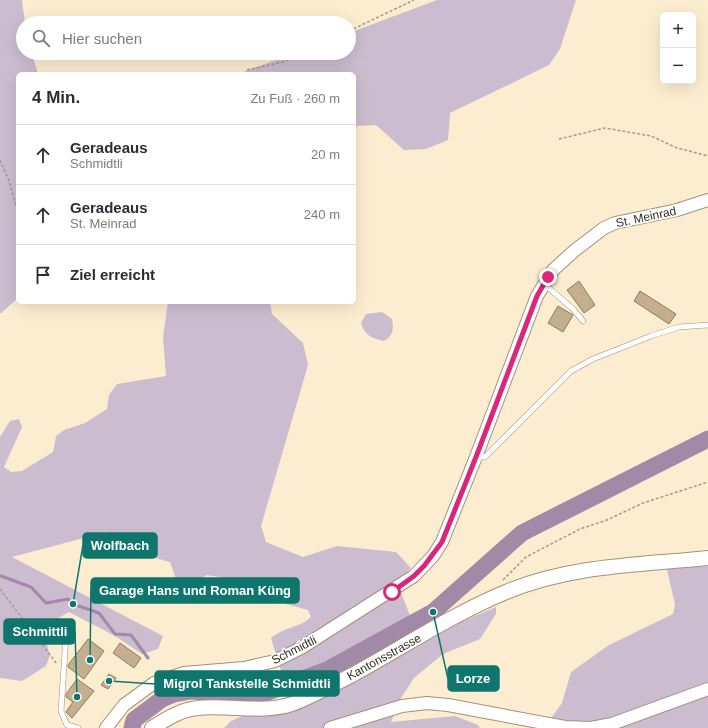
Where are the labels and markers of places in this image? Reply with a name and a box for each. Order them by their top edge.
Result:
callout: Wolfbach [83,533,157,558]
callout: Garage Hans und Roman Küng [91,578,299,603]
callout: Schmittli [4,619,75,644]
callout: Lorze [448,666,499,691]
callout: Migrol Tankstelle Schmidtli [155,671,339,696]

